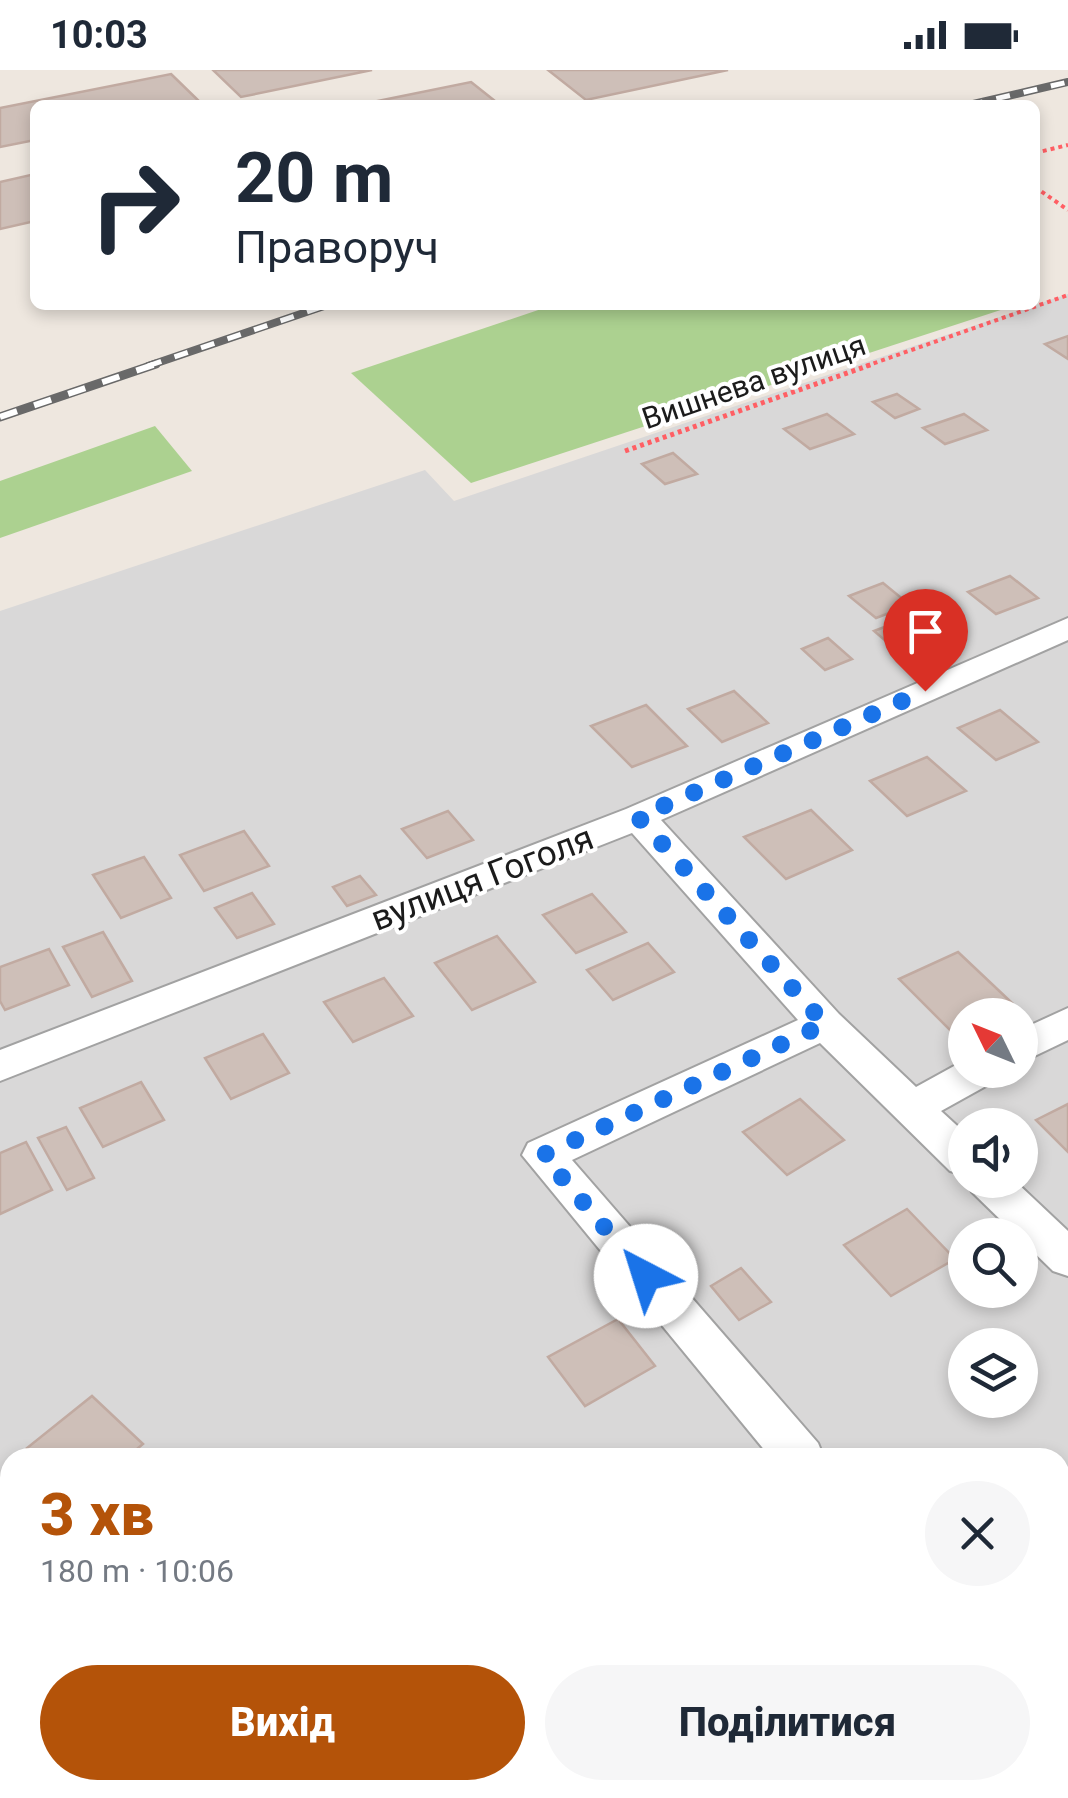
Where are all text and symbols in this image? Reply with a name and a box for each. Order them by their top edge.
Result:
text: 10:03 [50,13,148,57]
text: 20 m [235,137,393,219]
icon: right [70,140,200,270]
text: Праворуч [235,221,439,274]
street label: Вишнева вулиця [637,327,870,436]
pin [883,589,968,692]
icon: arrive [898,604,953,659]
street label: вулиця Гоголя [365,817,599,940]
north arrow [948,998,1038,1088]
map controls [948,998,1038,1418]
button: sound [948,1108,1038,1198]
button: search [948,1218,1038,1308]
position arrow [594,1224,698,1328]
button: layers [948,1328,1038,1418]
text: 3 хв [40,1479,154,1550]
button: close [925,1481,1030,1586]
text: 180 m · 10:06 [40,1552,234,1590]
button: Вихід [40,1665,525,1780]
button: Поділитися [545,1665,1030,1780]

